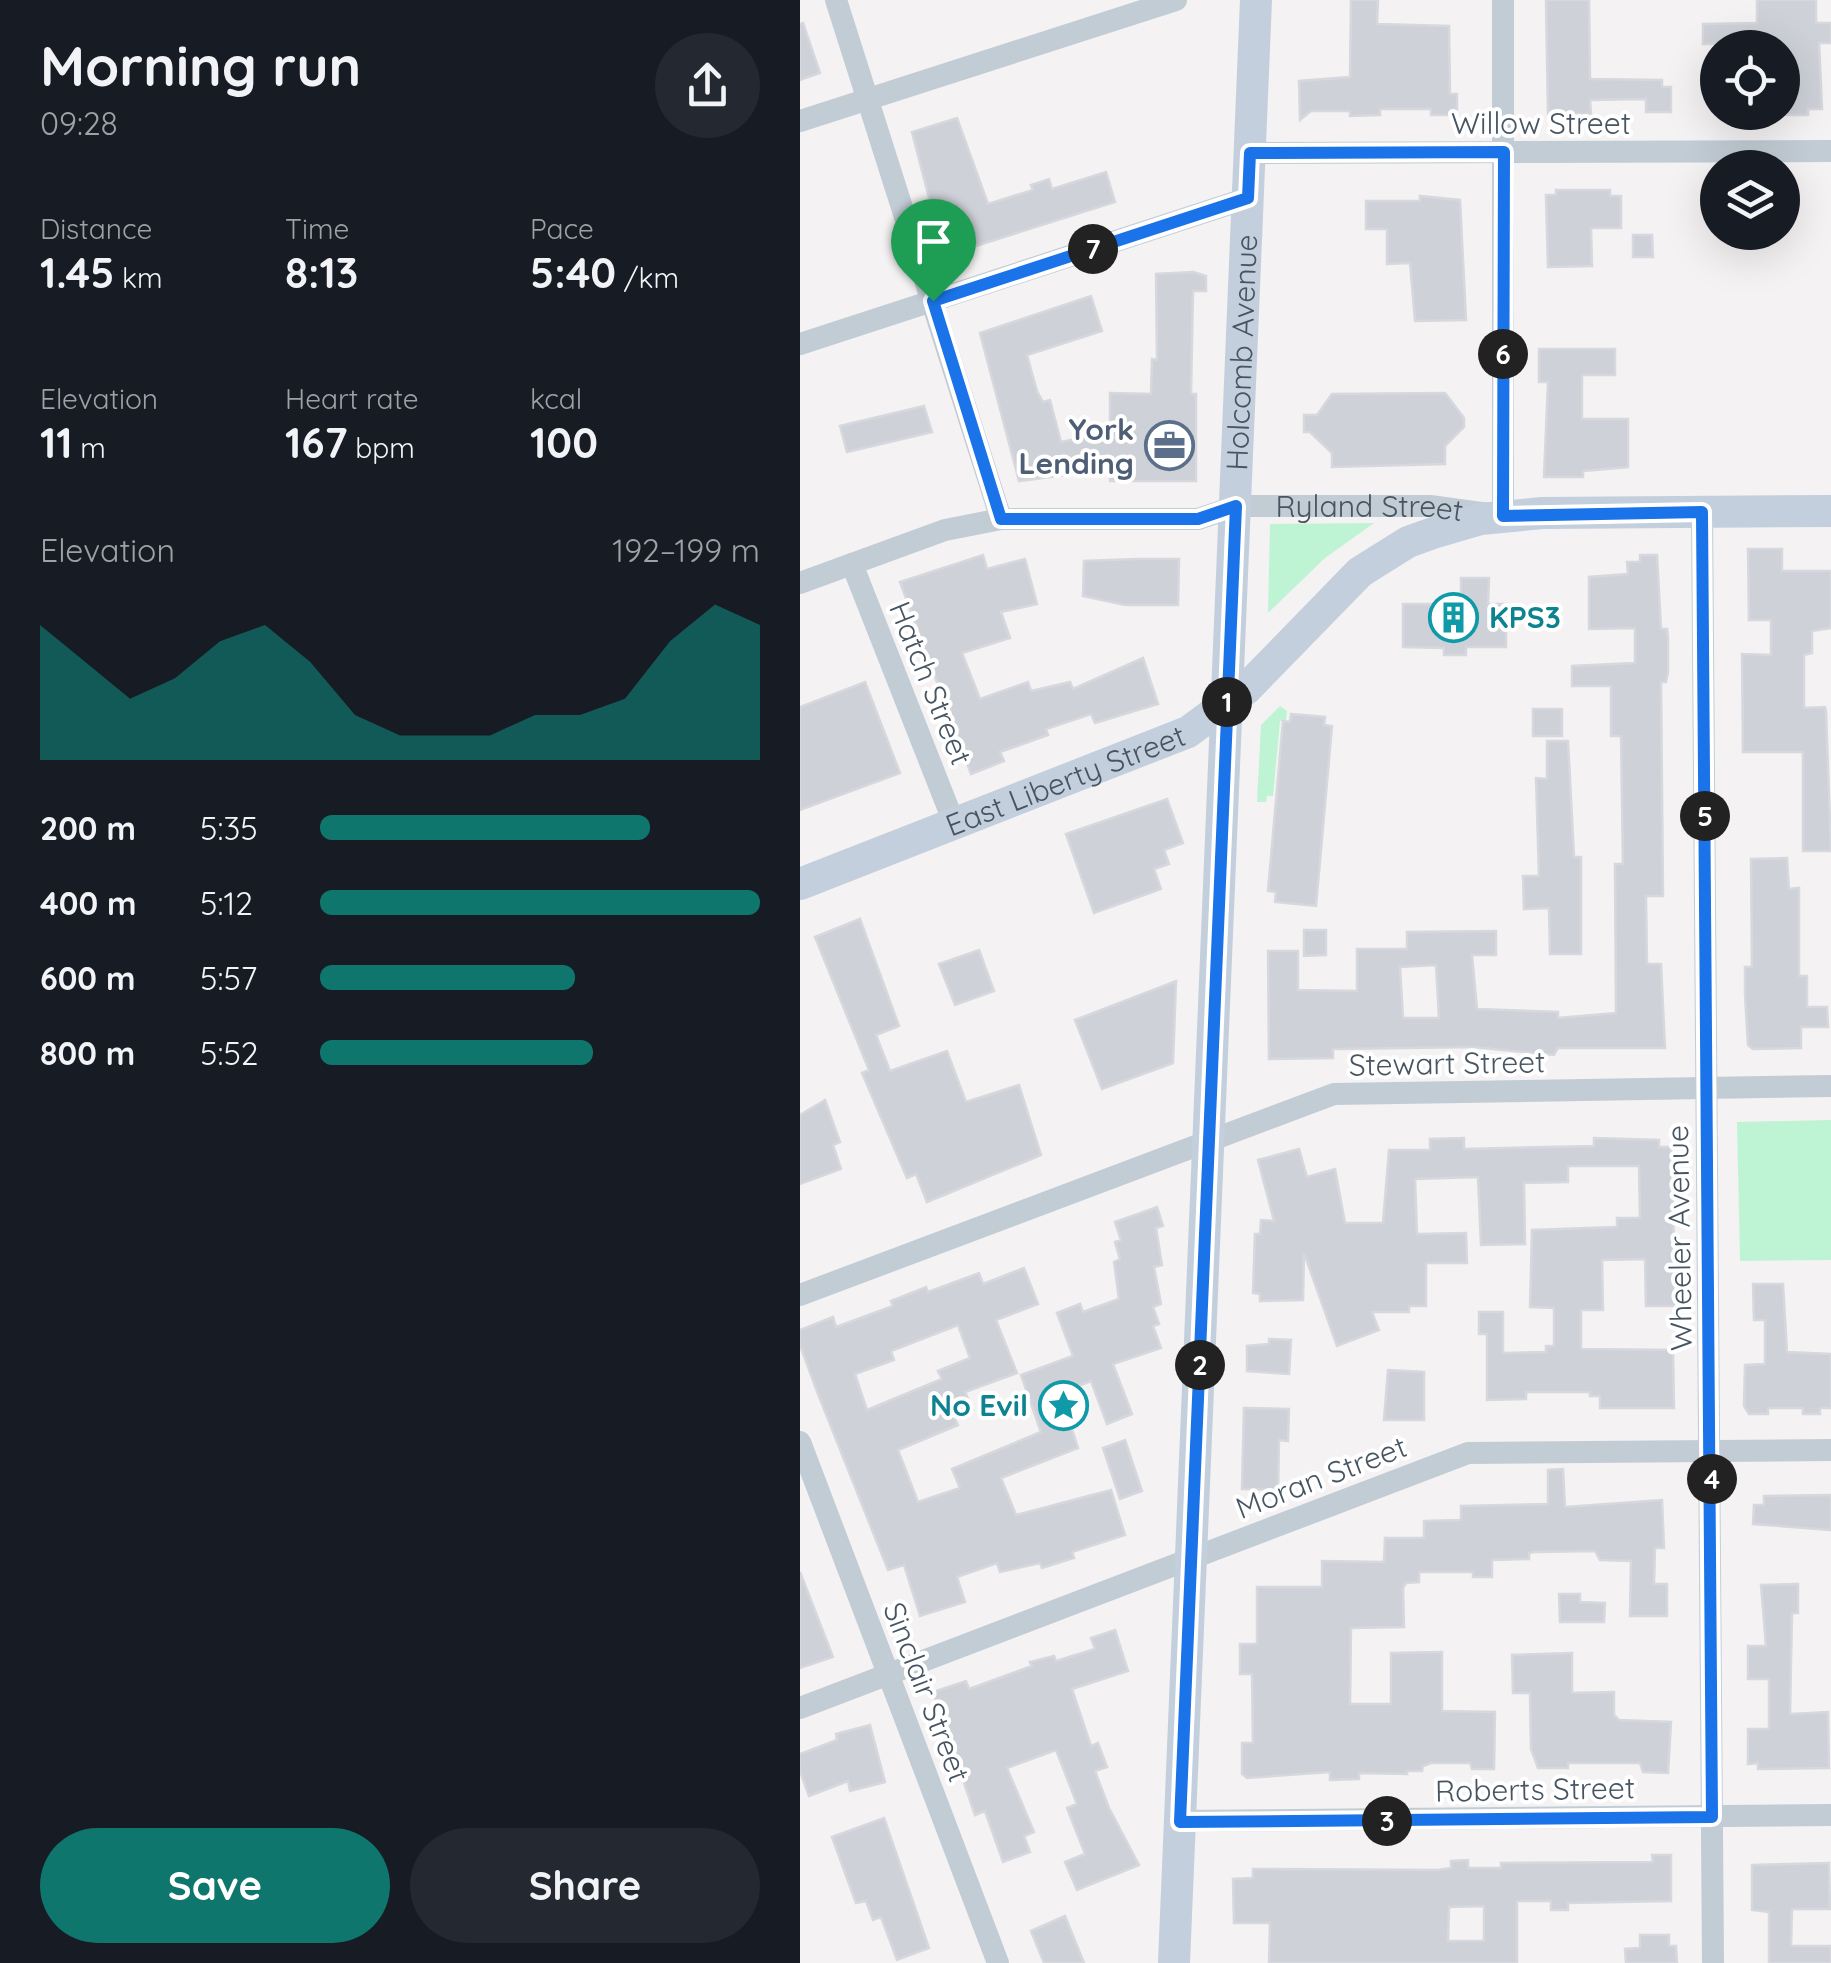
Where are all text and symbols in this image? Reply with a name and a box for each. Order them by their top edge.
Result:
map controls [1700,30,1800,250]
button: locate [1700,30,1800,130]
text: Morning run [40,31,361,100]
button: share [655,33,760,138]
text: 09:28 [40,103,118,143]
street label: Willow Street [1451,104,1631,142]
button: layers [1700,150,1800,250]
pin [891,199,976,302]
text: Distance [40,211,152,246]
text: Time [285,211,349,246]
text: Pace [530,211,594,246]
icon: arrive [906,214,961,269]
pin: 7 [1068,224,1118,274]
text: 7 [1085,231,1101,266]
street label: Holcomb Avenue [1217,234,1265,471]
text: 1.45 [40,246,114,299]
text: 8:13 [285,246,358,299]
text: 5:40 [530,246,616,299]
text: km [114,260,163,295]
text: /km [616,260,679,295]
pin: 6 [1478,329,1528,379]
text: 6 [1495,336,1511,371]
text: Elevation [40,381,158,416]
text: Heart rate [285,381,419,416]
text: kcal [530,381,582,416]
place label: York Lending [1019,410,1134,482]
text: 11 [40,416,73,469]
text: 167 [285,416,348,469]
text: 100 [530,416,598,469]
office icon: York Lending [1143,420,1195,472]
text: m [73,430,106,465]
text: bpm [348,430,415,465]
street label: Ryland Street [1275,487,1466,529]
text: Elevation [40,530,175,570]
text: 192–199 m [612,530,760,570]
building icon: KPS3 [1428,591,1480,643]
street label: Hatch Street [881,596,981,770]
place label: KPS3 [1489,598,1561,636]
pin: 1 [1202,677,1252,727]
text: 1 [1222,684,1232,719]
street label: East Liberty Street [940,716,1191,844]
pin: 5 [1680,791,1730,841]
text: 5 [1697,798,1713,833]
text: 200 m [40,808,136,848]
text: 5:35 [200,808,258,848]
text: 400 m [40,883,137,923]
text: 5:12 [200,883,253,923]
text: 600 m [40,958,135,998]
text: 5:57 [200,958,257,998]
text: 800 m [40,1033,135,1073]
text: 5:52 [200,1033,259,1073]
street label: Stewart Street [1348,1042,1546,1084]
street label: Wheeler Avenue [1658,1125,1700,1351]
pin: 2 [1175,1340,1225,1390]
text: 2 [1192,1347,1208,1382]
place icon: No Evil [1037,1379,1089,1431]
place label: No Evil [930,1386,1028,1424]
street label: Moran Street [1230,1427,1412,1527]
pin: 4 [1687,1454,1737,1504]
text: 4 [1704,1461,1720,1496]
street label: Sinclair Street [875,1597,979,1787]
street label: Roberts Street [1435,1768,1635,1810]
pin: 3 [1362,1796,1412,1846]
text: 3 [1379,1803,1395,1838]
button: Save [40,1828,390,1943]
button: Share [410,1828,760,1943]

